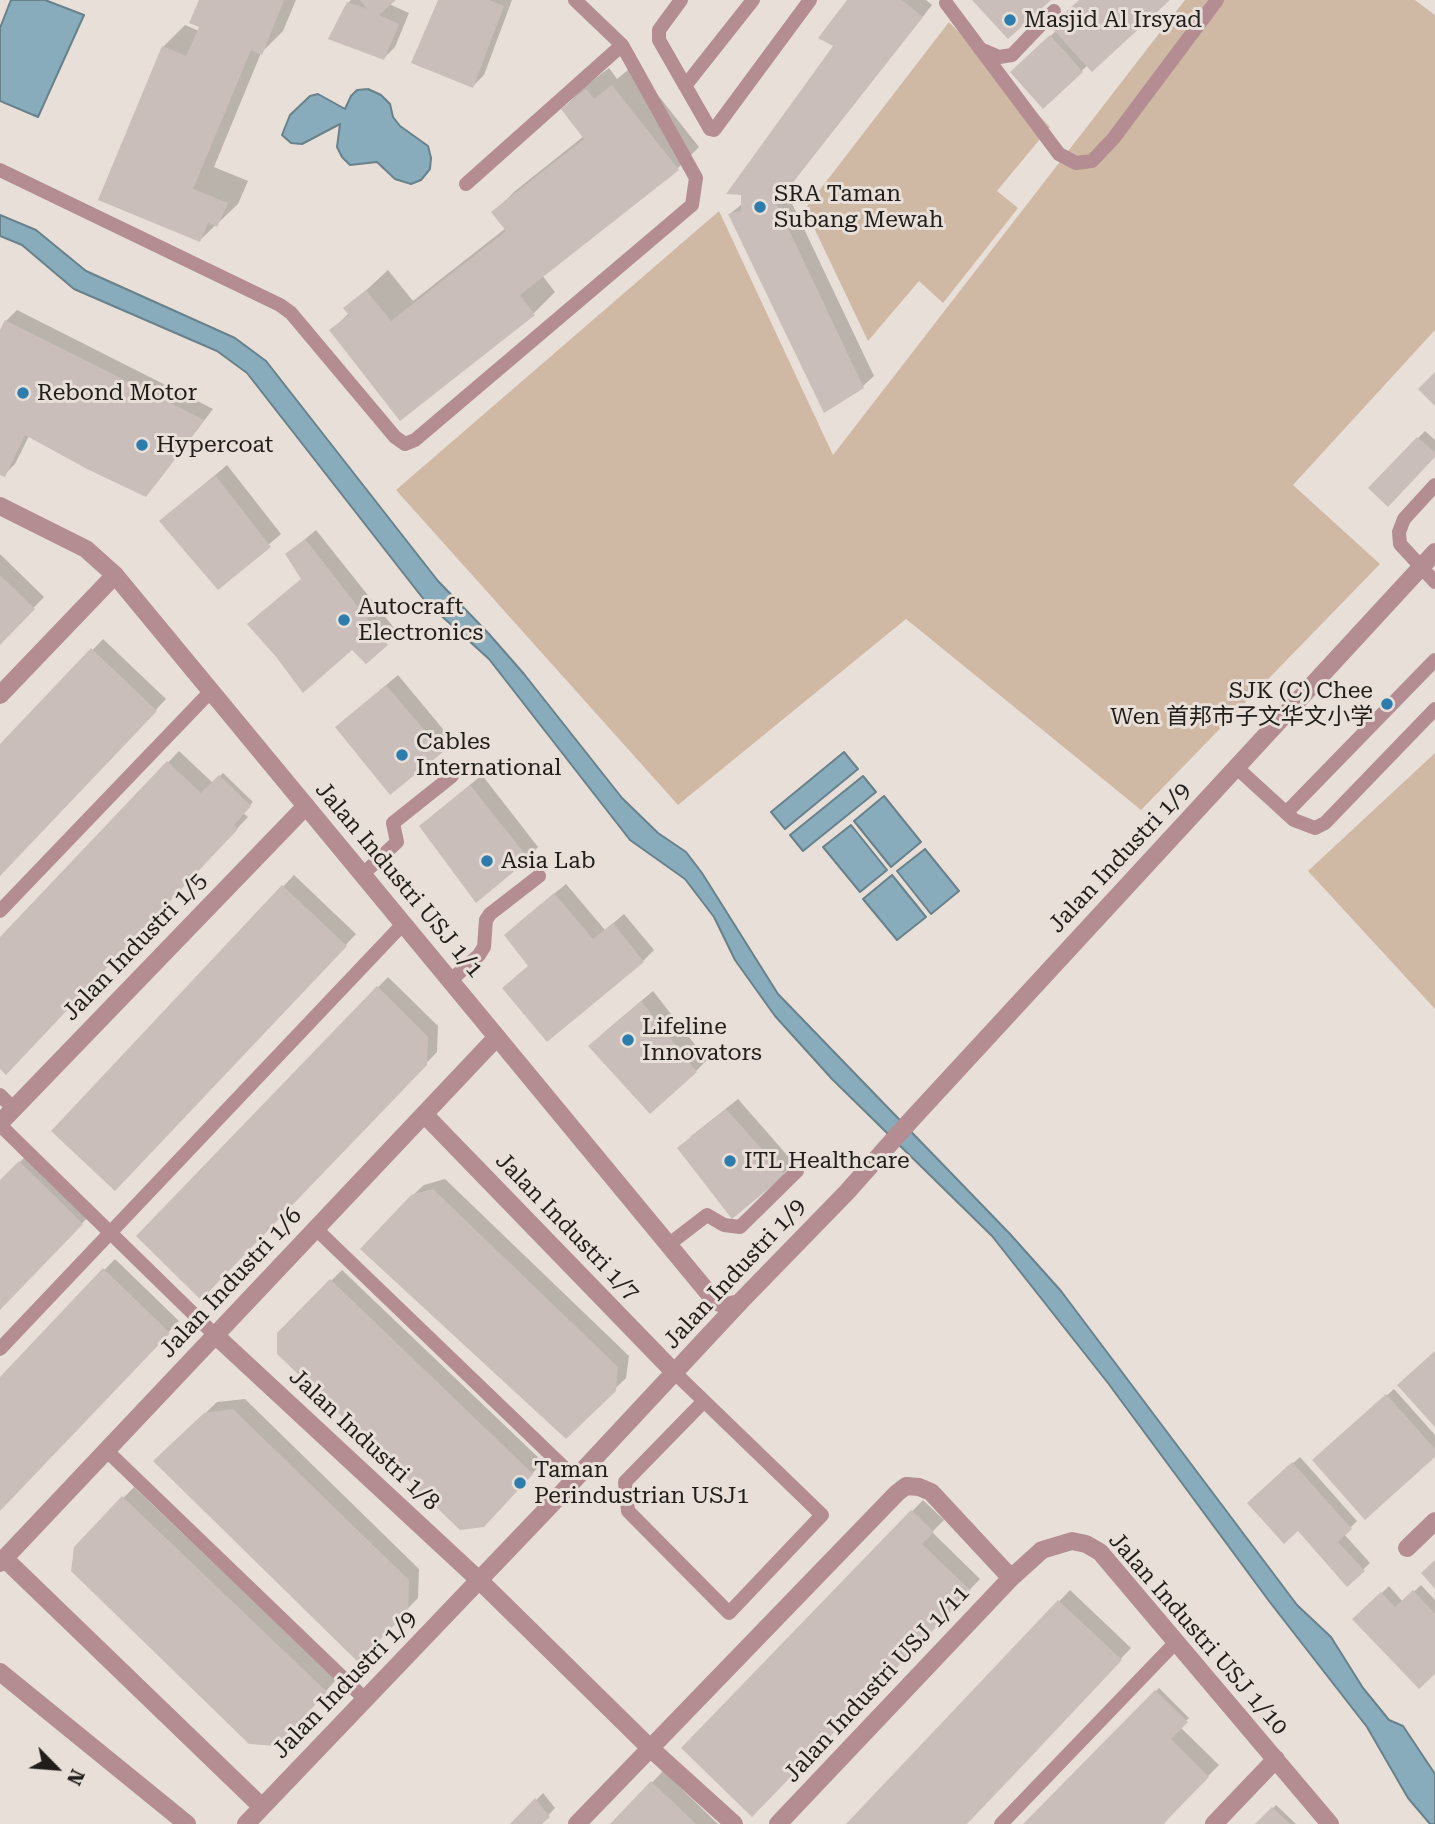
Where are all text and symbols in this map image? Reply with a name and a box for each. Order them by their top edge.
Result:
place label: Masjid Al Irsyad [1024,6,1202,34]
marker: Masjid Al Irsyad [1002,12,1018,28]
place label: SRA Taman Subang Mewah [774,180,944,234]
marker: SRA Taman Subang Mewah [752,199,768,215]
place label: Rebond Motor [37,379,197,407]
marker: Rebond Motor [15,385,31,401]
place label: Hypercoat [156,431,273,459]
marker: Hypercoat [134,437,150,453]
place label: Autocraft Electronics [358,593,483,647]
marker: Autocraft Electronics [336,612,352,628]
place label: SJK (C) Chee Wen 首邦市子文华文小学 [1110,677,1373,731]
marker: SJK (C) Chee Wen 首邦市子文华文小学 [1379,696,1395,712]
place label: Cables International [416,728,561,782]
marker: Cables International [394,747,410,763]
street label: Jalan Industri USJ 1/1 [309,777,489,983]
street label: Jalan Industri 1/9 [1043,777,1197,939]
place label: Asia Lab [501,847,596,875]
marker: Asia Lab [479,853,495,869]
street label: Jalan Industri 1/5 [57,867,213,1027]
place label: Lifeline Innovators [642,1013,762,1067]
marker: Lifeline Innovators [620,1032,636,1048]
street label: Jalan Industri 1/7 [489,1147,645,1307]
place label: ITL Healthcare [744,1147,910,1175]
marker: ITL Healthcare [722,1153,738,1169]
street label: Jalan Industri 1/9 [658,1193,812,1355]
street label: Jalan Industri 1/6 [154,1202,308,1364]
street label: Jalan Industri 1/8 [283,1363,445,1517]
place label: Taman Perindustrian USJ1 [534,1456,749,1510]
marker: Taman Perindustrian USJ1 [512,1475,528,1491]
street label: Jalan Industri USJ 1/10 [1102,1527,1294,1741]
street label: Jalan Industri USJ 1/11 [778,1580,976,1788]
street label: Jalan Industri 1/9 [267,1605,423,1765]
north arrow [21,1733,91,1803]
text: N [62,1766,89,1789]

